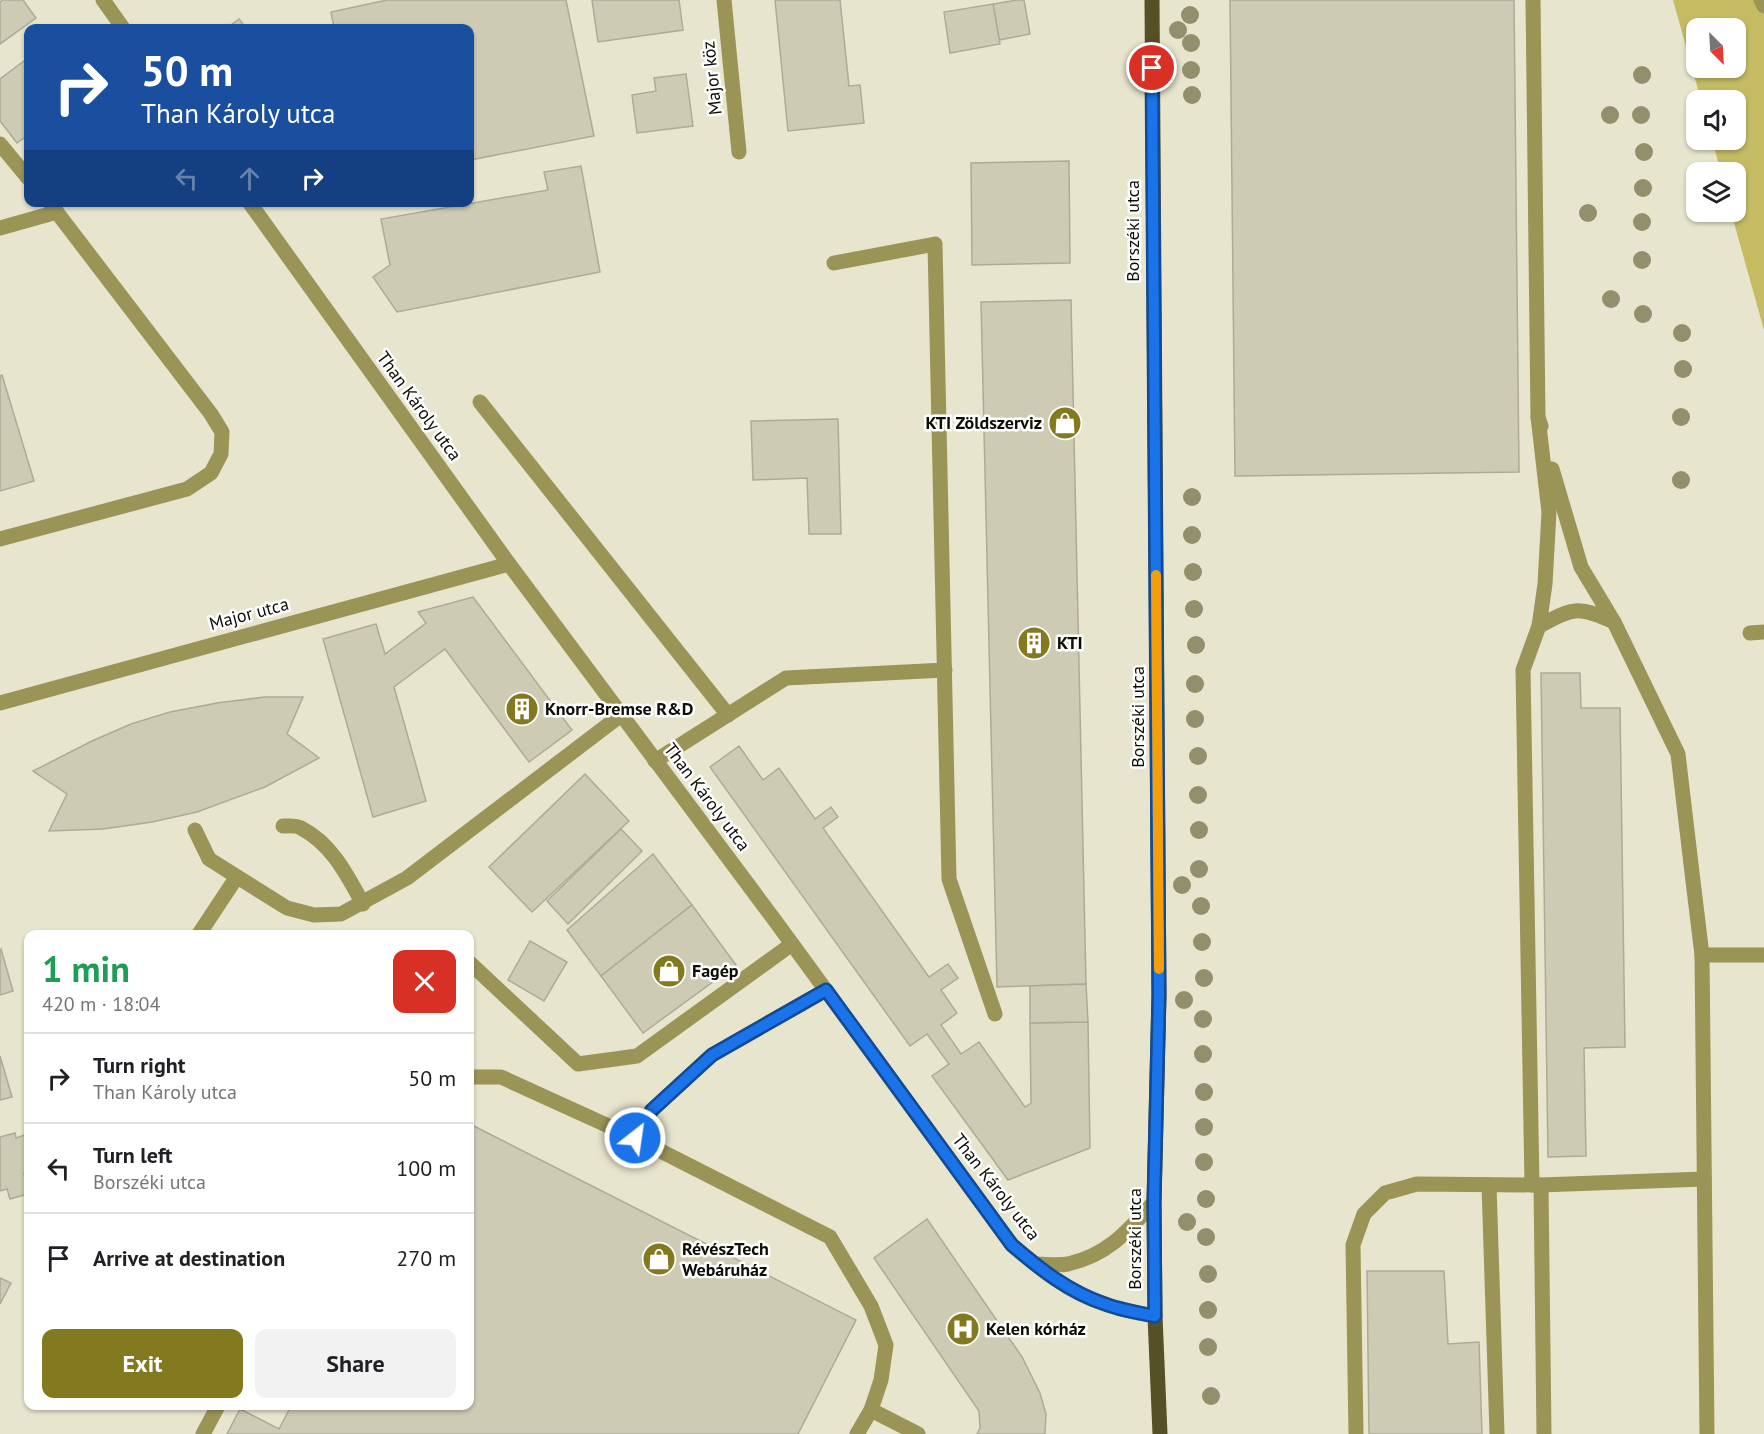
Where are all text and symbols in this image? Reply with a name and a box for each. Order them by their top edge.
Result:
north arrow [1686,18,1746,78]
map controls [1686,18,1746,222]
street label: Major köz [696,40,727,116]
pin [1126,42,1177,93]
text: 50 m [141,43,233,98]
icon: right [42,48,120,126]
icon: arrive [1135,51,1168,84]
button: sound [1686,90,1746,150]
text: Than Károly utca [141,96,335,130]
icon: left [170,162,203,195]
icon: ahead [233,162,266,195]
icon: right [296,162,329,195]
button: layers [1686,162,1746,222]
street label: Borszéki utca [1121,180,1144,282]
street label: Than Károly utca [372,347,467,465]
shop icon: KTI Zöldszerviz [1047,405,1083,441]
place label: KTI Zöldszerviz [925,411,1042,434]
street label: Major utca [207,592,291,635]
building icon: KTI [1016,625,1052,661]
place label: KTI [1057,631,1083,654]
street label: Borszéki utca [1126,666,1149,768]
building icon: Knorr-Bremse R&D [504,691,540,727]
place label: Knorr-Bremse R&D [545,697,693,720]
street label: Than Károly utca [659,738,756,855]
text: 1 min [42,945,130,992]
button: close [393,950,456,1013]
shop icon: Fagép [651,953,687,989]
place label: Fagép [692,959,739,982]
text: 420 m · 18:04 [42,991,160,1017]
text: Turn right [93,1051,185,1079]
icon: right [42,1062,75,1095]
text: 50 m [408,1064,456,1092]
text: Than Károly utca [93,1079,237,1105]
position arrow [603,1106,667,1170]
street label: Than Károly utca [947,1129,1045,1245]
text: Turn left [93,1141,173,1169]
icon: left [42,1152,75,1185]
text: 100 m [396,1154,456,1182]
text: Borszéki utca [93,1169,206,1195]
street label: Borszéki utca [1123,1188,1146,1290]
place label: RévészTech Webáruház [682,1237,769,1281]
shop icon: RévészTech Webáruház [641,1241,677,1277]
icon: arrive [42,1242,75,1275]
text: Arrive at destination [93,1244,285,1272]
text: 270 m [396,1244,456,1272]
hospital icon: Kelen kórház [945,1311,981,1347]
place label: Kelen kórház [986,1317,1086,1340]
button: Exit [42,1329,243,1398]
button: Share [255,1329,456,1398]

